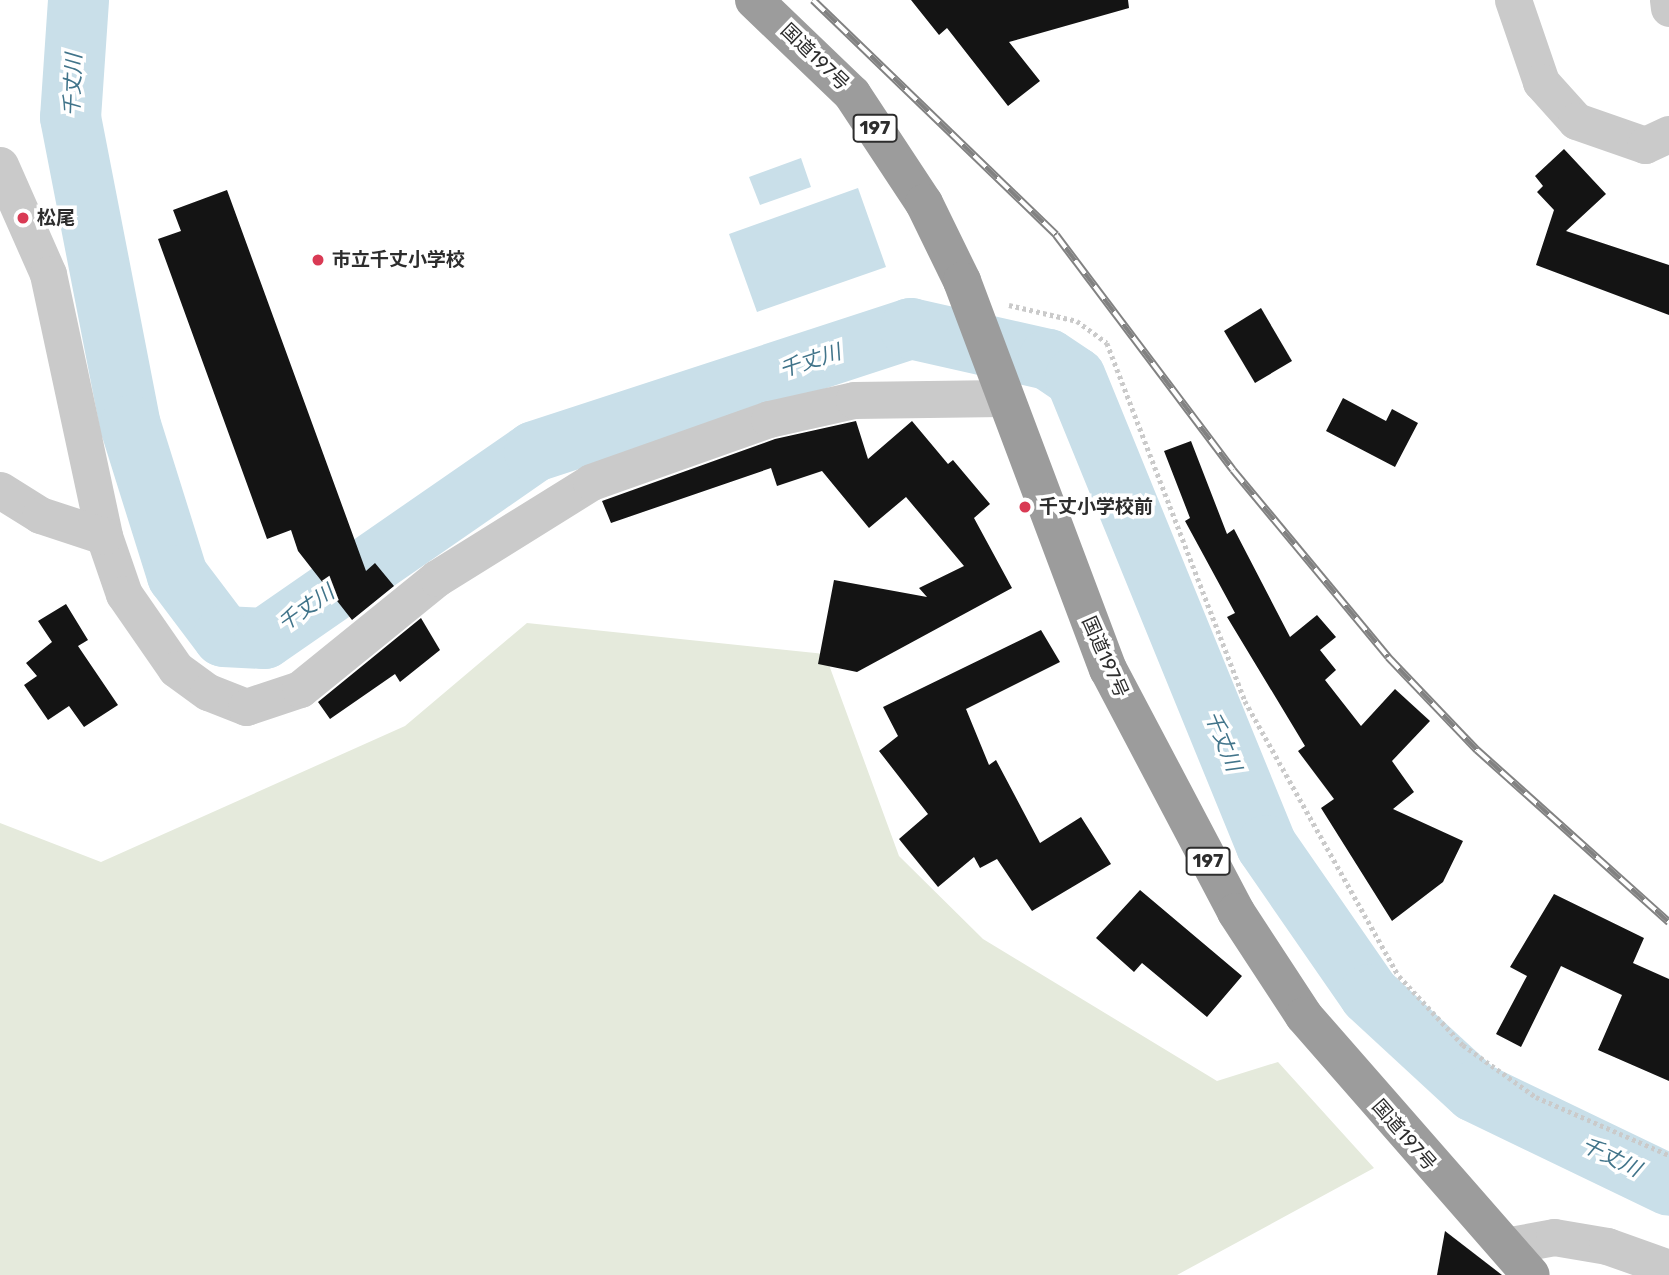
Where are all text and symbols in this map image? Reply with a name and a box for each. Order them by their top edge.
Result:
street label: 国道197号 [776,19,854,95]
water label: 千丈川 [59,53,87,117]
road number: 197 [852,113,898,142]
place label: 松尾 [37,207,75,229]
marker: 松尾 [15,210,31,226]
place label: 市立千丈小学校 [332,249,465,271]
marker: 市立千丈小学校 [310,252,326,268]
water label: 千丈川 [776,339,844,383]
place label: 千丈小学校前 [1039,496,1153,518]
marker: 千丈小学校前 [1017,499,1033,515]
water label: 千丈川 [273,580,339,636]
street label: 国道197号 [1077,613,1133,701]
water label: 千丈川 [1200,707,1246,775]
road number: 197 [1185,846,1231,876]
street label: 国道197号 [1367,1095,1441,1175]
water label: 千丈川 [1577,1132,1645,1182]

